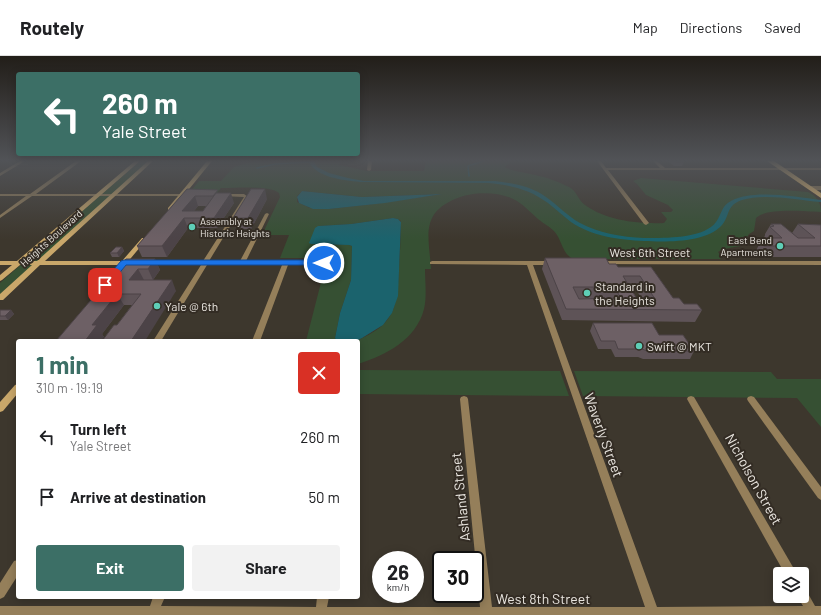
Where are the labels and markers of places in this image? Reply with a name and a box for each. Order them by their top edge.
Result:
place label: Assembly at Historic Heights [200,215,270,239]
marker: Assembly at Historic Heights [187,222,197,232]
place label: East Bend Apartments [721,234,772,258]
marker: East Bend Apartments [775,241,785,251]
pin [88,268,122,302]
place label: Standard in the Heights [595,279,655,307]
marker: Standard in the Heights [582,288,592,298]
place label: Yale @ 6th [165,299,218,313]
marker: Yale @ 6th [152,301,162,311]
place label: Swift @ MKT [647,339,712,353]
marker: Swift @ MKT [634,341,644,351]

